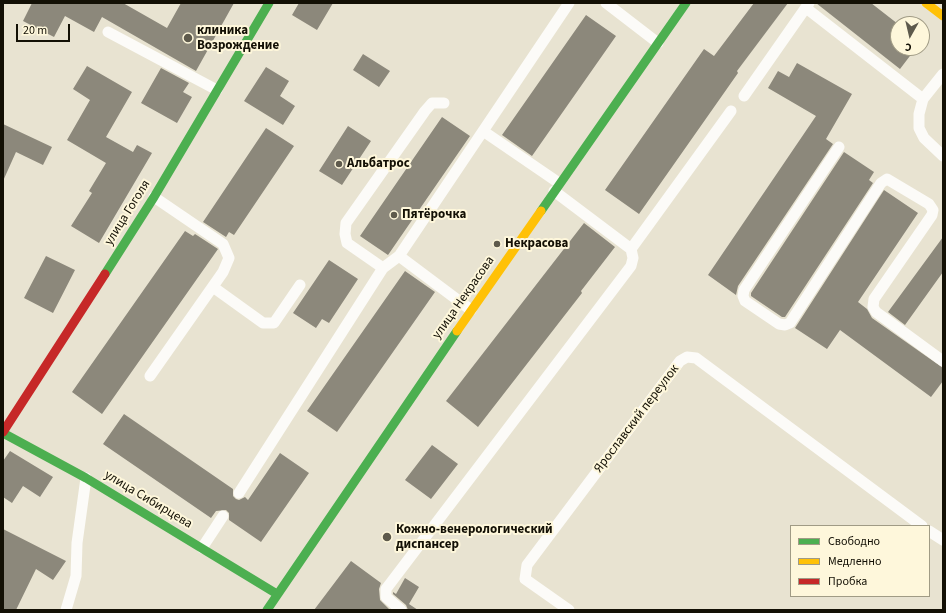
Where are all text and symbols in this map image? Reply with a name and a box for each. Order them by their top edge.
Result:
scale bar [18,16,72,42]
north arrow [890,16,930,56]
text: 20 m [23,22,47,39]
place label: клиника Возрождение [197,23,279,54]
marker: клиника Возрождение [182,32,194,44]
text: С [904,40,913,55]
place label: Альбатрос [347,156,410,172]
marker: Альбатрос [334,159,344,169]
street label: улица Гоголя [102,177,154,249]
place label: Пятёрочка [402,207,466,223]
marker: Пятёрочка [389,210,399,220]
place label: Некрасова [505,236,568,252]
marker: Некрасова [492,239,502,249]
street label: улица Некрасова [430,254,498,342]
street label: Ярославский переулок [591,362,683,476]
street label: улица Сибирцева [101,468,195,532]
place label: Кожно-венерологический диспансер [396,522,553,553]
legend [790,525,930,597]
marker: Кожно-венерологический диспансер [381,531,393,543]
text: Свободно [828,533,880,550]
text: Медленно [828,553,882,570]
text: Пробка [828,573,867,590]

